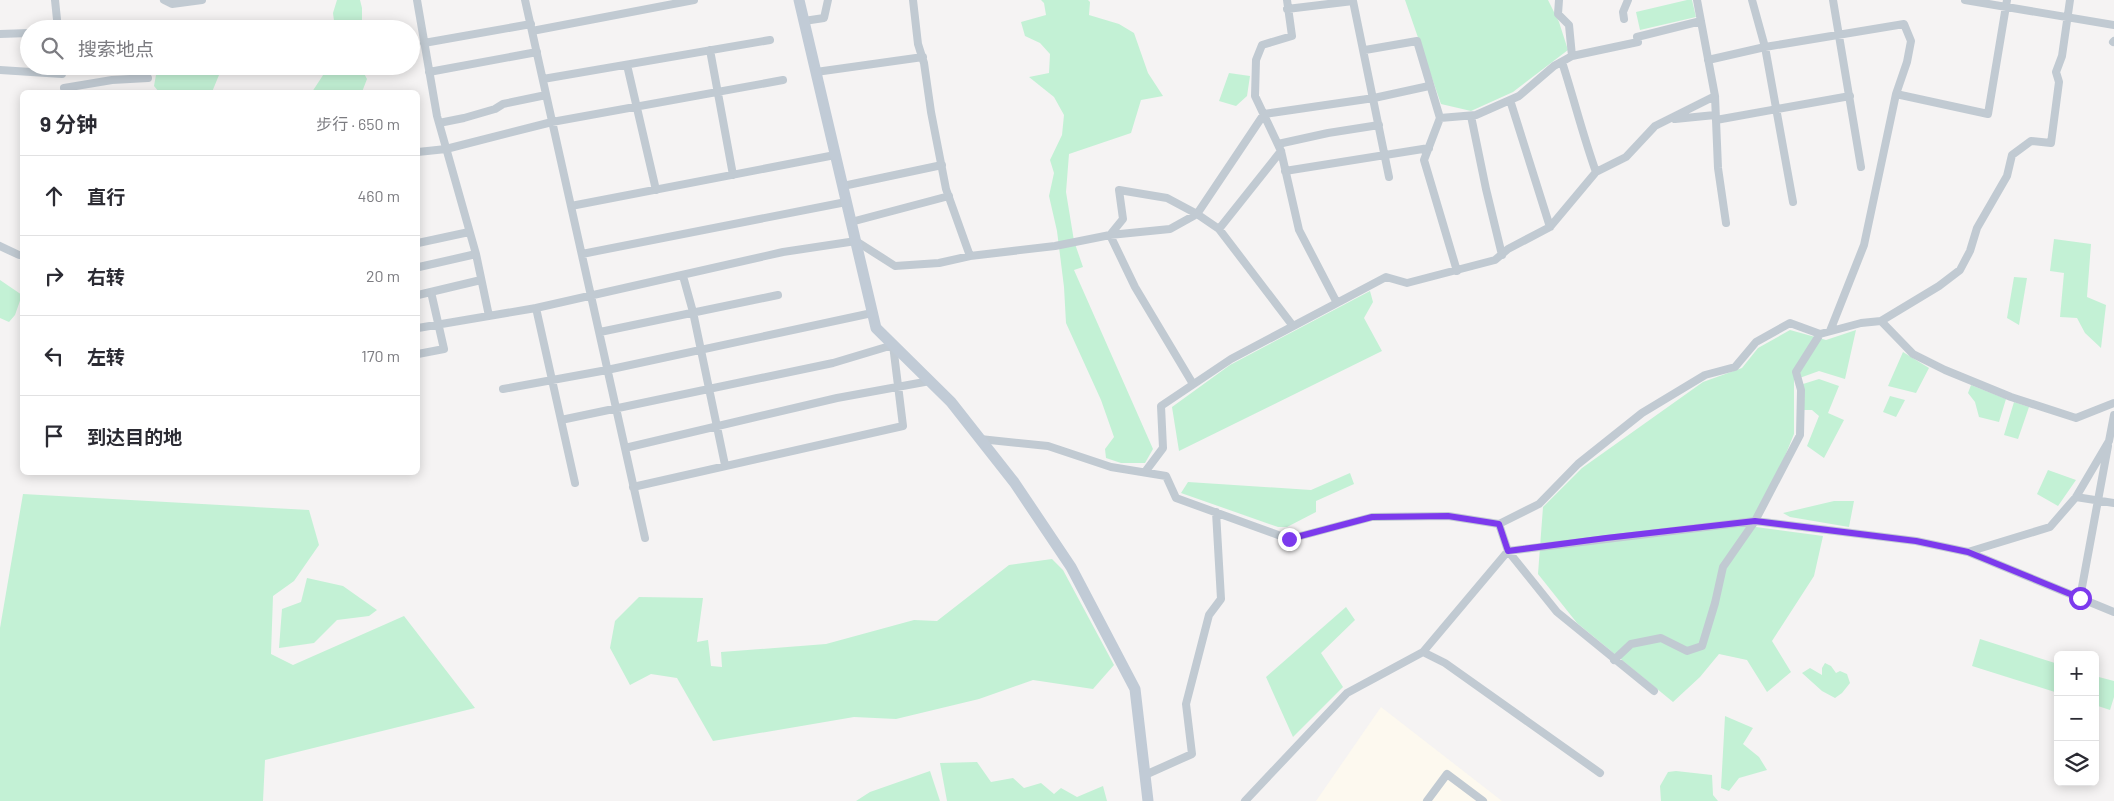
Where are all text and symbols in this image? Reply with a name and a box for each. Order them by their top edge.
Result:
search box [20,20,420,75]
icon: search [38,34,66,62]
text: 搜索地点 [78,37,154,60]
text: 9 分钟 [40,111,97,136]
text: 步行 · 650 m [316,114,400,133]
icon: ahead [40,182,68,210]
text: 直行 [87,185,125,208]
text: 460 m [357,186,400,205]
icon: right [40,262,68,290]
text: 右转 [87,265,125,288]
text: 20 m [366,266,400,285]
icon: left [40,342,68,370]
text: 左转 [87,345,125,368]
text: 170 m [361,346,400,365]
icon: arrive [40,422,68,450]
text: 到达目的地 [87,425,182,448]
route end [1278,528,1301,551]
route start [2069,587,2092,610]
map controls [2054,651,2099,786]
button: + [2054,651,2099,696]
button: − [2054,696,2099,741]
button: layers [2054,741,2099,786]

